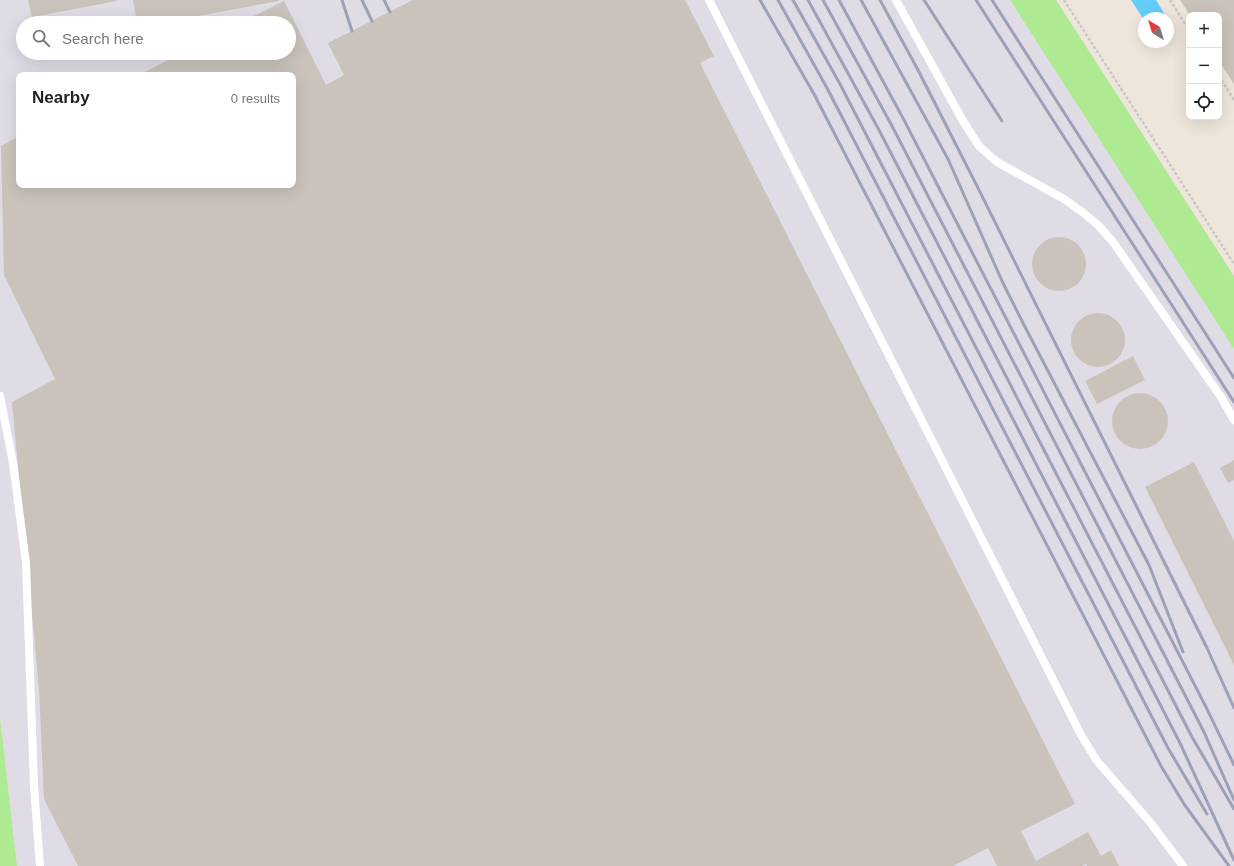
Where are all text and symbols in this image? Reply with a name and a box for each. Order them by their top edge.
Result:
north arrow [1138,12,1174,48]
map controls [1186,12,1222,120]
button: + [1186,12,1222,48]
search box [16,16,296,60]
icon: search [30,27,52,49]
text: Search here [62,30,144,47]
button: − [1186,48,1222,84]
button: locate [1186,84,1222,120]
text: Nearby [32,88,90,107]
text: 0 results [231,91,280,106]

